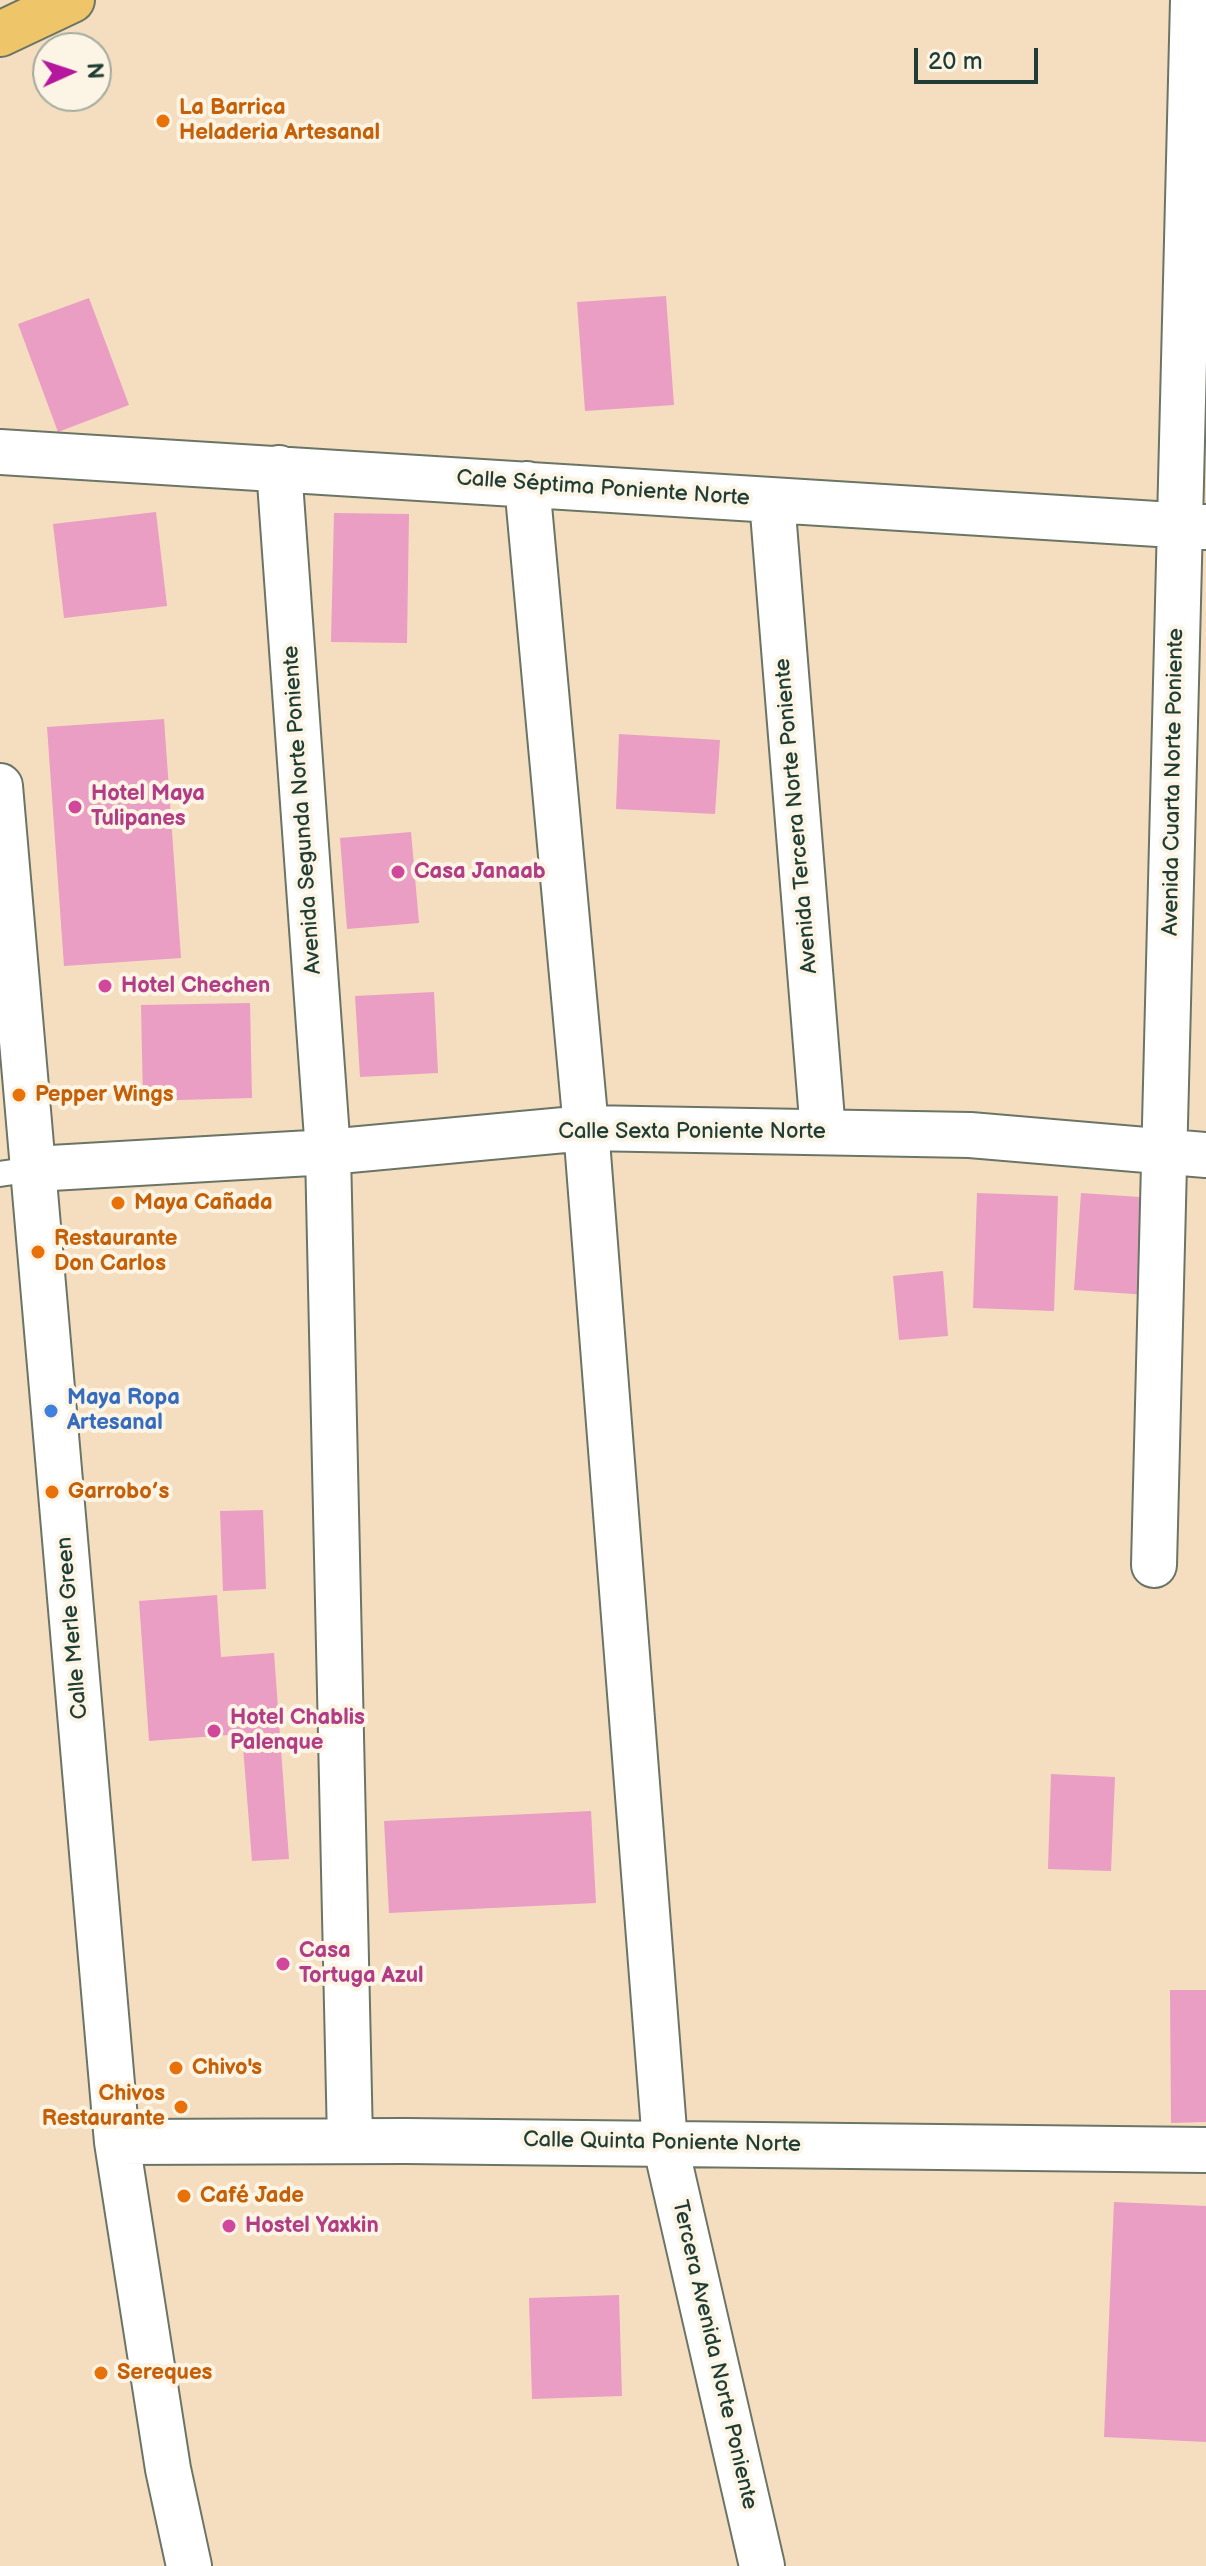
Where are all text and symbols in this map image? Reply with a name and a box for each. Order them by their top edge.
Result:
north arrow [32,32,112,112]
scale bar [918,32,1042,82]
text: 20 m [928,47,983,76]
text: N [81,62,108,80]
place label: La Barrica Heladeria Artesanal [179,95,380,146]
marker: La Barrica Heladeria Artesanal [154,112,172,130]
street label: Calle Séptima Poniente Norte [455,466,751,512]
street label: Avenida Cuarta Norte Poniente [1158,628,1190,936]
street label: Avenida Segunda Norte Poniente [278,645,328,975]
street label: Avenida Tercera Norte Poniente [770,657,824,975]
place label: Hotel Maya Tulipanes [91,781,205,832]
marker: Hotel Maya Tulipanes [66,798,84,816]
place label: Casa Janaab [414,859,546,885]
marker: Casa Janaab [389,863,407,881]
place label: Hotel Chechen [121,973,270,999]
marker: Hotel Chechen [96,977,114,995]
place label: Pepper Wings [35,1082,174,1108]
marker: Pepper Wings [10,1086,28,1104]
street label: Calle Sexta Poniente Norte [558,1119,826,1145]
place label: Maya Cañada [134,1190,273,1216]
marker: Maya Cañada [109,1194,127,1212]
place label: Restaurante Don Carlos [54,1226,177,1278]
marker: Restaurante Don Carlos [29,1243,47,1261]
place label: Maya Ropa Artesanal [67,1385,180,1436]
marker: Maya Ropa Artesanal [42,1402,60,1420]
place label: Garrobo’s [68,1479,169,1505]
marker: Garrobo’s [43,1483,61,1501]
street label: Calle Merle Green [52,1536,94,1720]
place label: Hotel Chablis Palenque [230,1705,365,1756]
marker: Hotel Chablis Palenque [205,1722,223,1740]
place label: Casa Tortuga Azul [299,1938,424,1990]
marker: Casa Tortuga Azul [274,1955,292,1973]
place label: Chivo's [192,2055,262,2081]
marker: Chivo's [167,2059,185,2077]
place label: Chivos Restaurante [42,2081,165,2132]
marker: Chivos Restaurante [172,2098,190,2116]
street label: Calle Quinta Poniente Norte [523,2127,801,2159]
place label: Café Jade [200,2183,304,2209]
marker: Café Jade [175,2187,193,2205]
street label: Tercera Avenida Norte Poniente [666,2198,762,2512]
place label: Hostel Yaxkin [245,2213,379,2239]
marker: Hostel Yaxkin [220,2217,238,2235]
place label: Sereques [117,2360,212,2386]
marker: Sereques [92,2364,110,2382]

